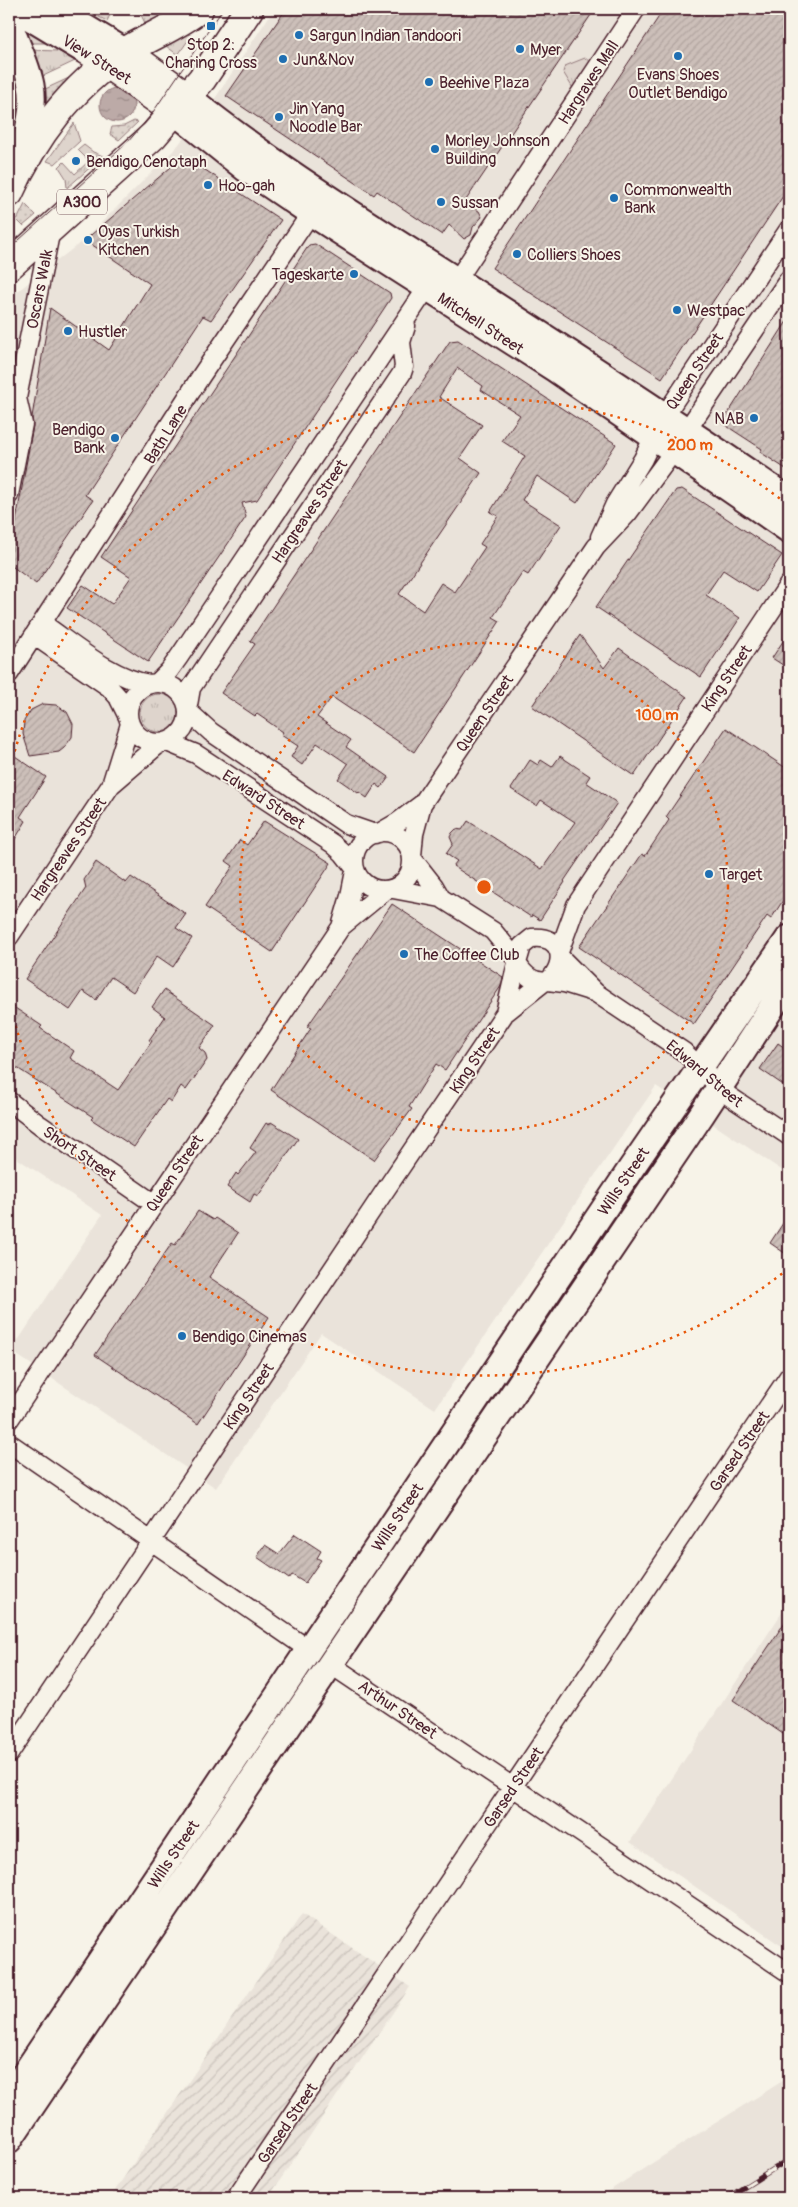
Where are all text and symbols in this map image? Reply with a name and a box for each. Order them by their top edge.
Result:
marker: Stop 2: Charing Cross [205,20,217,32]
place label: Sargun Indian Tandoori [309,26,461,46]
marker: Sargun Indian Tandoori [293,29,305,41]
street label: View Street [58,31,135,89]
place label: Stop 2: Charing Cross [165,35,257,73]
street label: Hargraves Mall [554,37,624,129]
place label: Myer [530,40,562,60]
marker: Myer [514,43,526,55]
place label: Jun&Nov [293,50,354,70]
marker: Evans Shoes Outlet Bendigo [672,50,684,62]
marker: Jun&Nov [277,53,289,65]
place label: Evans Shoes Outlet Bendigo [628,65,728,103]
place label: Beehive Plaza [439,73,529,93]
marker: Beehive Plaza [423,76,435,88]
place label: Jin Yang Noodle Bar [289,99,363,137]
marker: Jin Yang Noodle Bar [273,111,285,123]
place label: Morley Johnson Building [445,131,550,169]
marker: Morley Johnson Building [429,143,441,155]
place label: Bendigo Cenotaph [86,152,207,172]
marker: Bendigo Cenotaph [70,155,82,167]
place label: Hoo-gah [218,176,275,196]
marker: Hoo-gah [202,179,214,191]
place label: Commonwealth Bank [624,180,732,218]
road number: A300 [57,190,107,214]
marker: Commonwealth Bank [608,192,620,204]
place label: Sussan [451,193,499,213]
marker: Sussan [435,196,447,208]
place label: Oyas Turkish Kitchen [98,222,179,260]
marker: Oyas Turkish Kitchen [82,234,94,246]
place label: Colliers Shoes [527,245,621,265]
street label: Oscars Walk [22,247,58,331]
marker: Colliers Shoes [511,248,523,260]
place label: Tageskarte [271,265,344,285]
marker: Tageskarte [348,268,360,280]
street label: Mitchell Street [434,289,528,359]
place label: Westpac [687,301,745,321]
marker: Westpac [671,304,683,316]
place label: Hustler [78,322,127,342]
marker: Hustler [62,325,74,337]
street label: Queen Street [662,329,728,414]
street label: Bath Lane [140,401,192,468]
place label: NAB [714,409,744,429]
marker: NAB [748,412,760,424]
place label: Bendigo Bank [52,420,105,458]
marker: Bendigo Bank [109,432,121,444]
text: 200 m [667,436,713,455]
street label: Hargreaves Street [268,455,352,567]
street label: King Street [697,641,757,716]
street label: Queen Street [452,671,518,756]
text: 100 m [636,706,678,725]
street label: Edward Street [218,766,309,834]
street label: Hargreaves Street [27,793,111,905]
place label: Target [719,865,763,885]
marker: Target [703,868,715,880]
centre of rings [475,878,493,896]
place label: The Coffee Club [414,945,520,965]
marker: The Coffee Club [398,948,410,960]
street label: King Street [445,1023,505,1098]
street label: Edward Street [662,1036,747,1112]
street label: Short Street [39,1122,120,1186]
street label: Queen Street [142,1131,208,1216]
street label: Wills Street [594,1143,654,1220]
place label: Bendigo Cinemas [192,1327,307,1347]
marker: Bendigo Cinemas [176,1330,188,1342]
street label: King Street [219,1359,279,1434]
street label: Garsed Street [705,1407,775,1496]
street label: Wills Street [368,1479,428,1556]
street label: Arthur Street [354,1676,441,1744]
street label: Garsed Street [479,1743,549,1832]
street label: Wills Street [144,1816,204,1893]
street label: Garsed Street [253,2079,323,2168]

